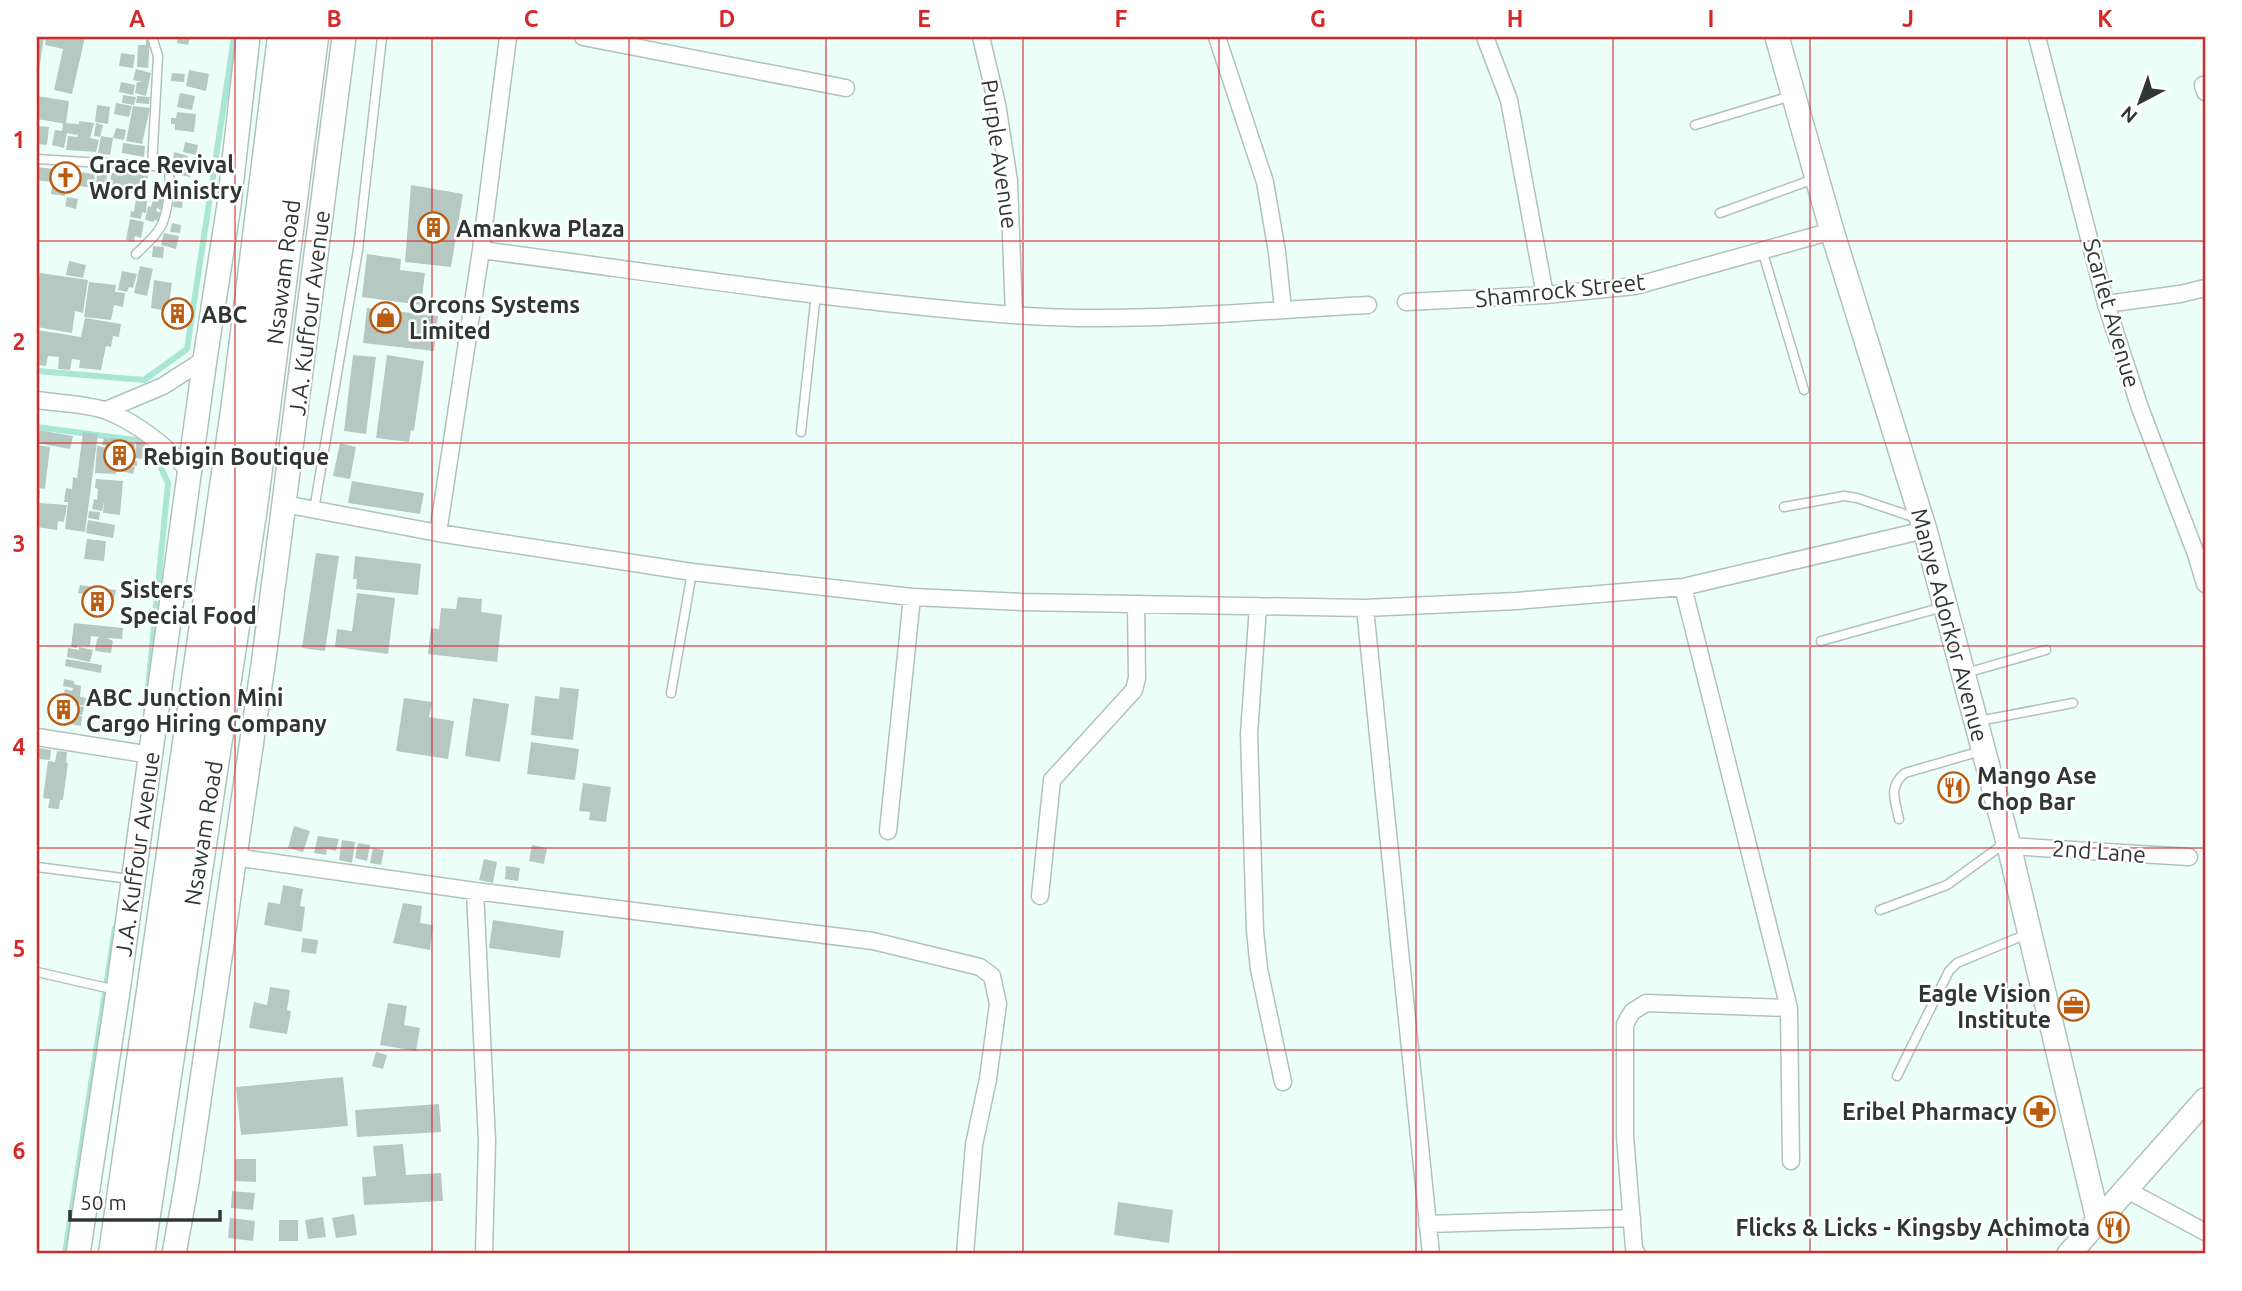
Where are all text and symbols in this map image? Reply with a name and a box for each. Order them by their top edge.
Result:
text: A [129,6,145,31]
text: B [326,6,342,31]
text: C [524,6,539,31]
text: D [719,6,735,31]
text: E [917,6,931,31]
text: F [1115,6,1128,31]
text: G [1310,6,1326,31]
text: H [1507,6,1523,31]
text: I [1708,6,1714,31]
text: J [1902,6,1914,31]
text: K [2097,6,2113,31]
north arrow [2106,66,2176,136]
street label: Purple Avenue [977,78,1023,230]
text: N [2116,102,2141,128]
text: 1 [13,127,25,152]
place label: Grace Revival Word Ministry [89,152,242,203]
church icon: Grace Revival Word Ministry [49,160,83,194]
street label: Nsawam Road [262,198,304,346]
street label: J.A. Kuffour Avenue [284,209,334,417]
building icon: Amankwa Plaza [416,211,450,245]
place label: Amankwa Plaza [456,216,625,241]
street label: Scarlet Avenue [2079,236,2145,390]
street label: Shamrock Street [1474,269,1646,311]
place label: Orcons Systems Limited [409,292,580,343]
building icon: ABC [161,297,195,331]
shop icon: Orcons Systems Limited [369,300,403,334]
place label: ABC [201,302,247,327]
text: 2 [13,329,25,354]
building icon: Rebigin Boutique [103,439,137,473]
place label: Rebigin Boutique [143,444,329,469]
street label: Manye Adorkor Avenue [1907,506,1993,744]
text: 3 [13,531,25,556]
place label: Sisters Special Food [120,577,257,628]
building icon: Sisters Special Food [80,585,114,619]
place label: ABC Junction Mini Cargo Hiring Company [86,685,327,736]
building icon: ABC Junction Mini Cargo Hiring Company [46,693,80,727]
text: 4 [13,734,26,759]
street label: J.A. Kuffour Avenue [110,750,164,958]
street label: Nsawam Road [179,759,227,907]
place label: Mango Ase Chop Bar [1977,763,2097,814]
restaurant icon: Mango Ase Chop Bar [1937,771,1971,805]
street label: 2nd Lane [2051,835,2147,867]
text: 5 [13,936,25,961]
place label: Eagle Vision Institute [1918,981,2051,1032]
office icon: Eagle Vision Institute [2057,989,2091,1023]
pharmacy icon: Eribel Pharmacy [2023,1094,2057,1128]
place label: Eribel Pharmacy [1842,1099,2017,1124]
text: 6 [13,1138,26,1163]
scale bar [70,1179,220,1223]
text: 50 m [80,1190,127,1214]
restaurant icon: Flicks & Licks - Kingsby Achimota [2096,1210,2130,1244]
place label: Flicks & Licks - Kingsby Achimota [1735,1215,2090,1240]

